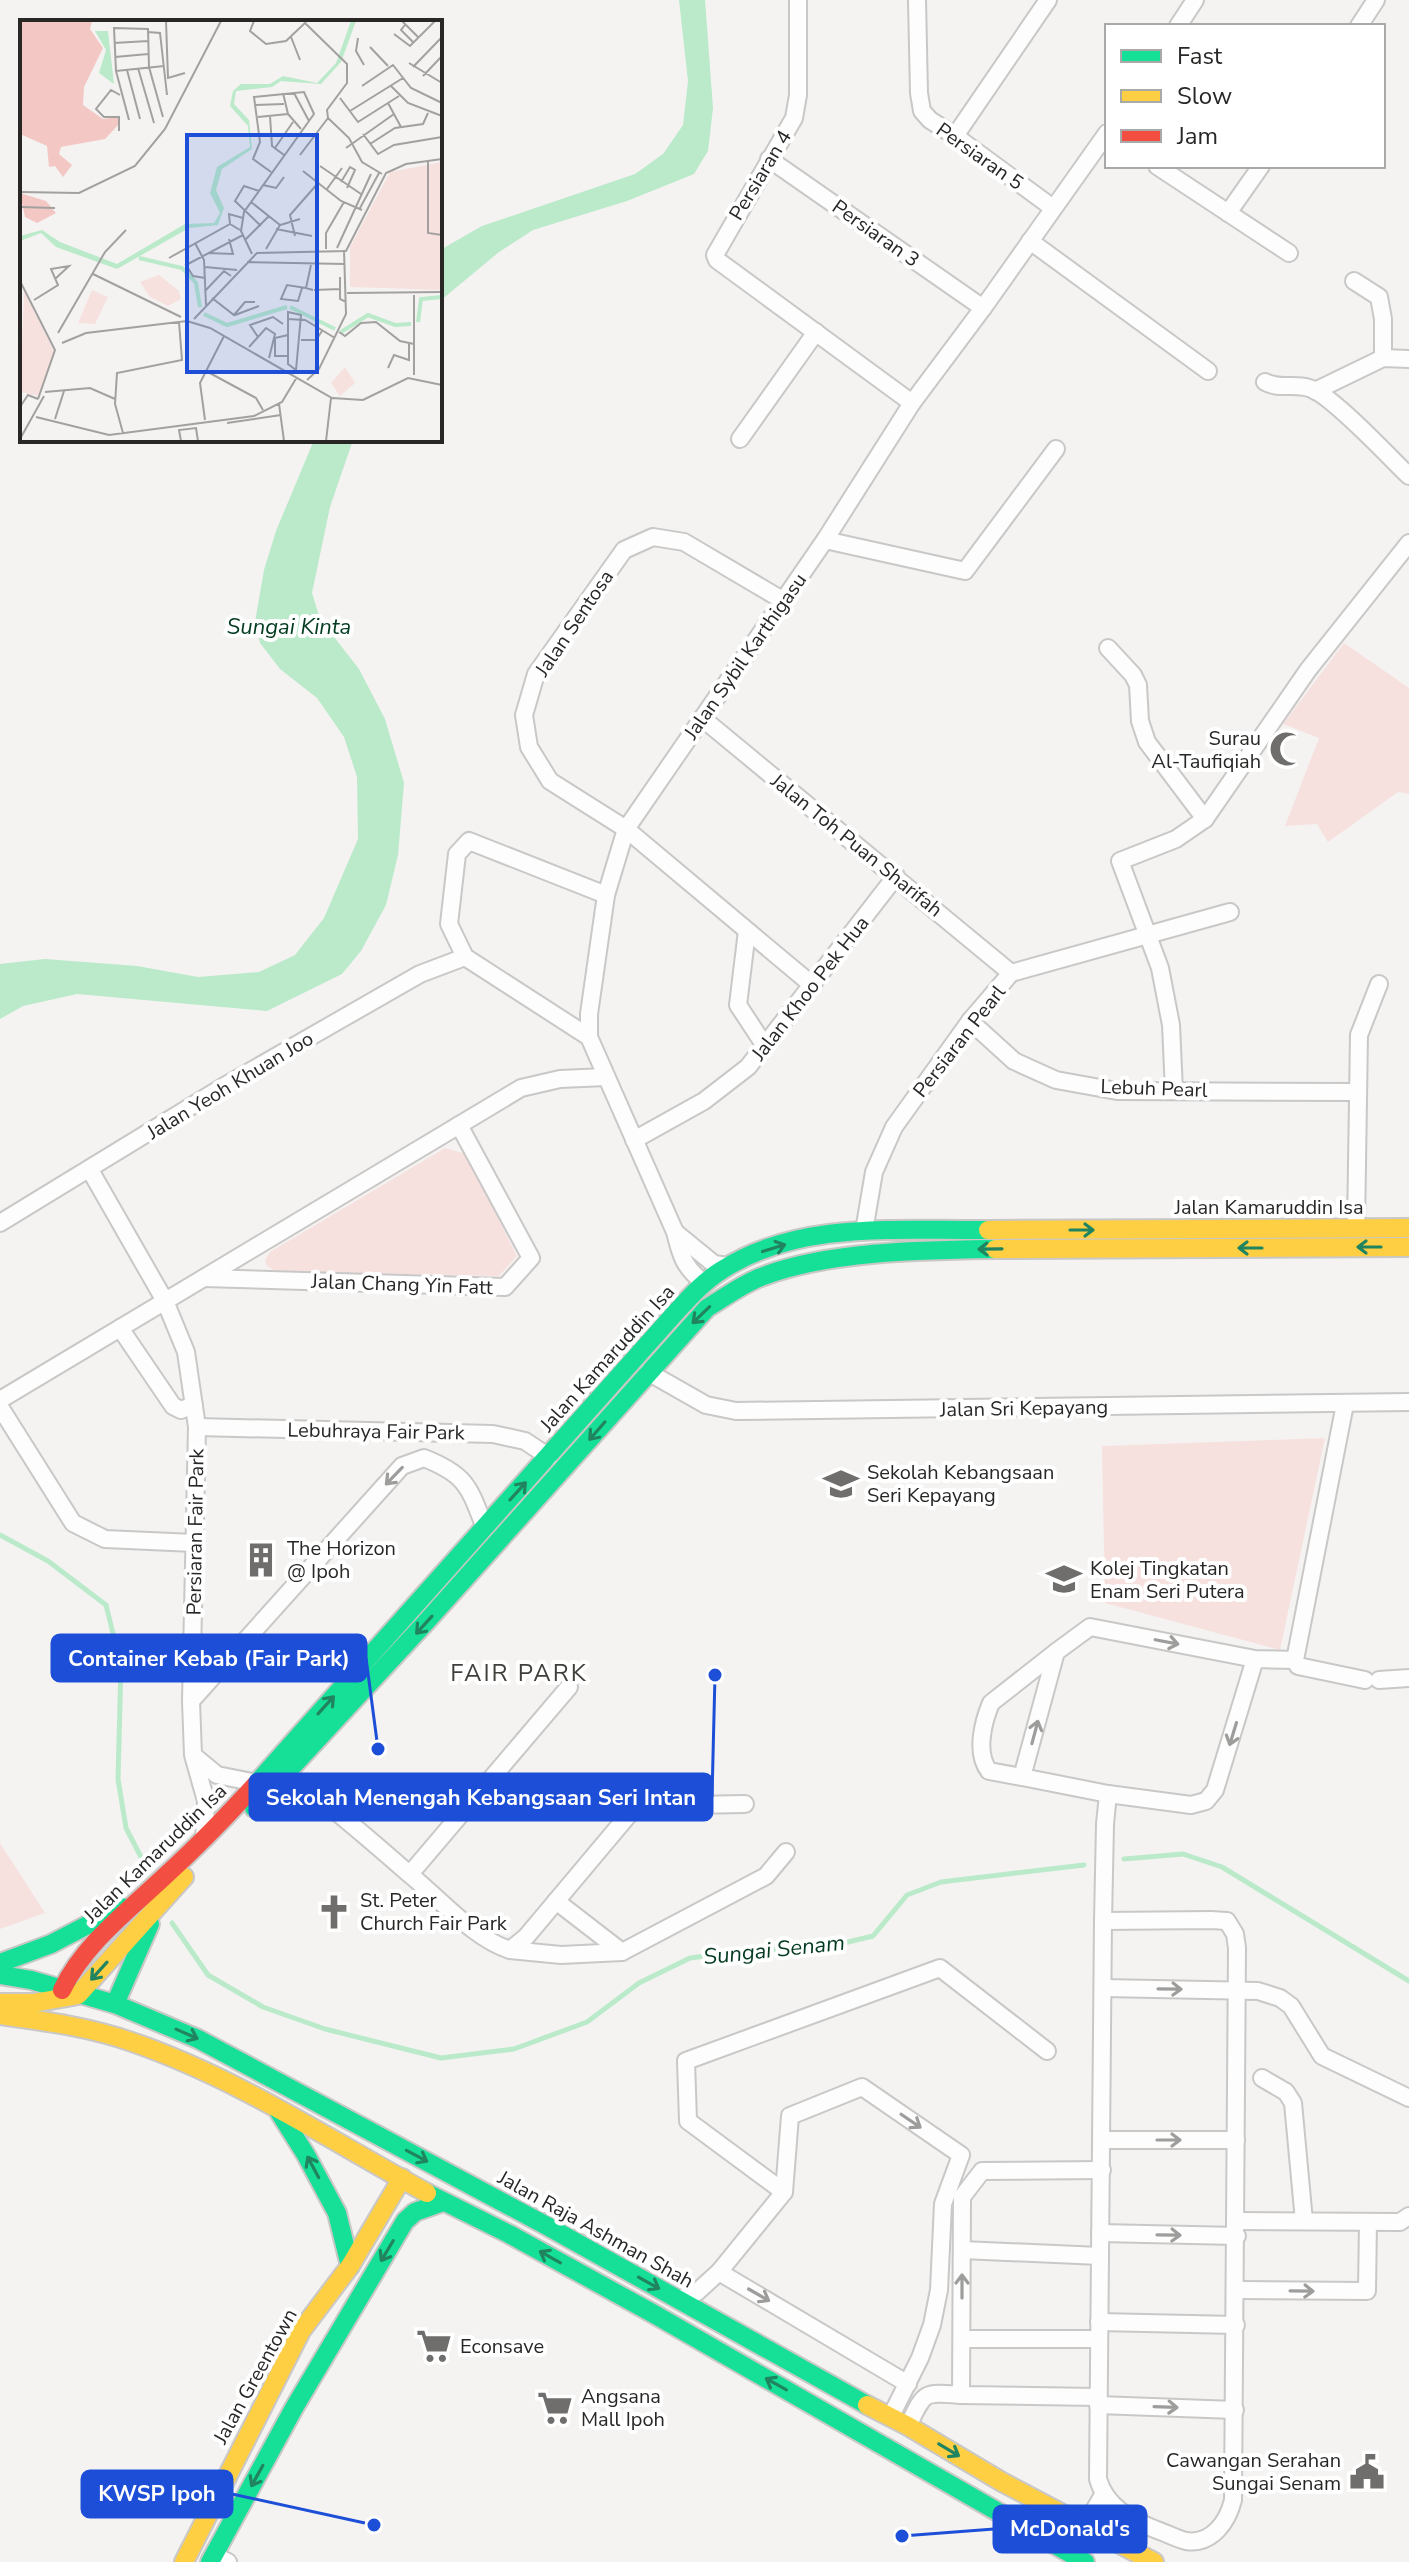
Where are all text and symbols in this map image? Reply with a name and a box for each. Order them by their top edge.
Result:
inset map [20,20,442,442]
legend [1105,24,1385,168]
text: Fast [1177,40,1223,72]
text: Slow [1177,80,1232,112]
street label: Persiaran 5 [931,116,1029,196]
text: Jam [1176,120,1218,152]
street label: Persiaran 4 [723,125,798,225]
street label: Persiaran 3 [827,193,925,273]
street label: Jalan Sentosa [528,565,620,682]
street label: Jalan Sybil Karthigasu [677,568,813,745]
water label: Sungai Kinta [227,612,351,642]
place label: Surau Al-Taufiqiah [1151,725,1261,775]
mosque icon: Surau Al-Taufiqiah [1268,730,1306,768]
street label: Jalan Toh Puan Sharifah [764,767,948,923]
street label: Jalan Khoo Pek Hua [745,911,875,1067]
street label: Persiaran Pearl [907,980,1012,1103]
street label: Jalan Yeoh Khuan Joo [141,1025,318,1146]
street label: Lebuh Pearl [1100,1073,1208,1104]
street label: Jalan Kamaruddin Isa [1173,1194,1364,1221]
one-way arrow [1068,1222,1095,1238]
one-way arrow [1356,1239,1383,1255]
one-way arrow [760,1240,786,1255]
one-way arrow [1237,1240,1264,1255]
one-way arrow [977,1241,1004,1257]
street label: Jalan Chang Yin Fatt [310,1268,494,1301]
street label: Jalan Kamaruddin Isa [533,1279,681,1438]
one-way arrow [692,1306,712,1324]
street label: Jalan Sri Kepayang [939,1394,1108,1423]
street label: Lebuhraya Fair Park [287,1416,466,1447]
one-way arrow [588,1420,606,1440]
street label: Persiaran Fair Park [181,1447,210,1616]
place label: Sekolah Kebangsaan Seri Kepayang [867,1459,1054,1509]
school or university icon: Sekolah Kebangsaan Seri Kepayang [822,1465,860,1503]
one-way arrow [385,1466,404,1486]
one-way arrow [509,1481,527,1501]
place label: The Horizon @ Ipoh [287,1535,396,1585]
building icon: The Horizon @ Ipoh [242,1541,280,1579]
place label: Kolej Tingkatan Enam Seri Putera [1090,1555,1245,1605]
school or university icon: Kolej Tingkatan Enam Seri Putera [1045,1560,1083,1598]
one-way arrow [415,1614,433,1634]
callout: Container Kebab (Fair Park) [52,1635,366,1681]
one-way arrow [1153,1635,1179,1650]
text: Container Kebab (Fair Park) [68,1644,350,1674]
district label: FAIR PARK [450,1657,588,1689]
one-way arrow [317,1696,335,1716]
one-way arrow [1028,1719,1043,1745]
one-way arrow [1224,1721,1239,1746]
callout: Sekolah Menengah Kebangsaan Seri Intan [250,1774,712,1820]
street label: Jalan Kamaruddin Isa [77,1778,233,1929]
text: Sekolah Menengah Kebangsaan Seri Intan [266,1783,696,1813]
place label: St. Peter Church Fair Park [360,1887,508,1937]
church icon: St. Peter Church Fair Park [315,1893,353,1931]
water label: Sungai Senam [702,1928,846,1972]
one-way arrow [91,1960,109,1980]
one-way arrow [1156,1981,1183,1996]
one-way arrow [174,2028,199,2043]
one-way arrow [900,2113,922,2129]
one-way arrow [1155,2132,1182,2148]
one-way arrow [404,2149,428,2164]
one-way arrow [304,2156,320,2180]
street label: Jalan Raja Ashman Shah [492,2164,698,2295]
one-way arrow [1155,2227,1182,2242]
one-way arrow [379,2239,395,2262]
one-way arrow [538,2249,562,2264]
one-way arrow [954,2273,970,2300]
one-way arrow [637,2275,660,2291]
one-way arrow [1288,2283,1315,2299]
one-way arrow [747,2287,770,2303]
street label: Jalan Greentown [207,2304,304,2449]
supermarket icon: Econsave [415,2327,453,2365]
place label: Econsave [460,2333,544,2360]
one-way arrow [765,2376,788,2392]
place label: Angsana Mall Ipoh [581,2383,665,2433]
supermarket icon: Angsana Mall Ipoh [536,2389,574,2427]
one-way arrow [1152,2400,1179,2415]
one-way arrow [937,2443,960,2459]
place label: Cawangan Serahan Sungai Senam [1166,2447,1341,2497]
public building icon: Cawangan Serahan Sungai Senam [1348,2453,1386,2491]
one-way arrow [248,2463,264,2487]
callout: KWSP Ipoh [82,2471,232,2517]
text: KWSP Ipoh [98,2479,216,2509]
callout: McDonald's [994,2506,1146,2552]
text: McDonald's [1010,2514,1130,2544]

